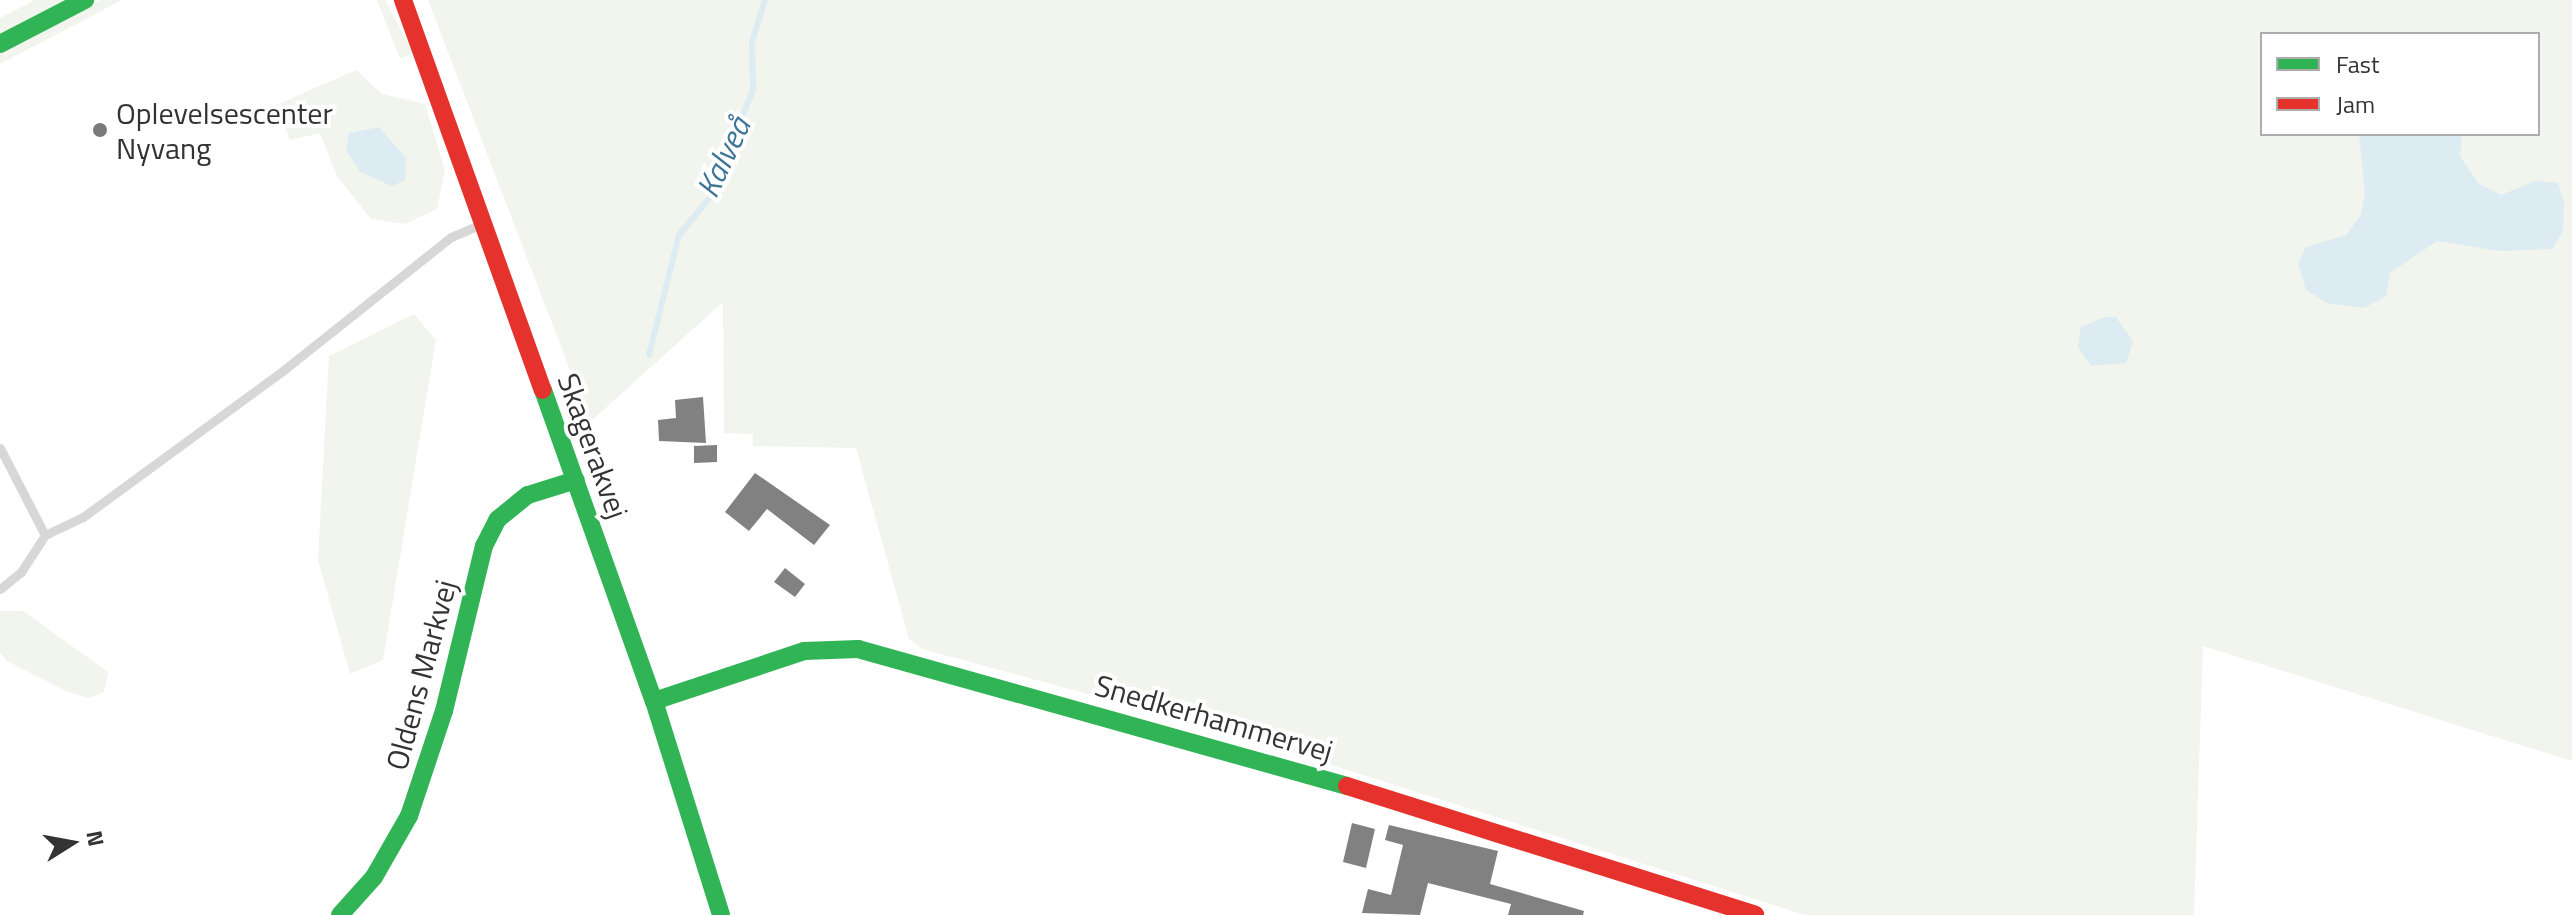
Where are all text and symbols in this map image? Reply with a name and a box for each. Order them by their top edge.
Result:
legend [2260,32,2540,136]
text: Fast [2336,46,2379,82]
text: Jam [2336,86,2375,122]
place label: Oplevelsescenter Nyvang [116,95,333,166]
water label: Kalveå [688,111,758,203]
marker: Oplevelsescenter Nyvang [91,121,109,139]
street label: Skagerakvej [550,369,636,523]
street label: Oldens Markvej [378,576,464,774]
street label: Snedkerhammervej [1091,667,1337,769]
north arrow [32,803,112,883]
text: N [77,828,114,849]

